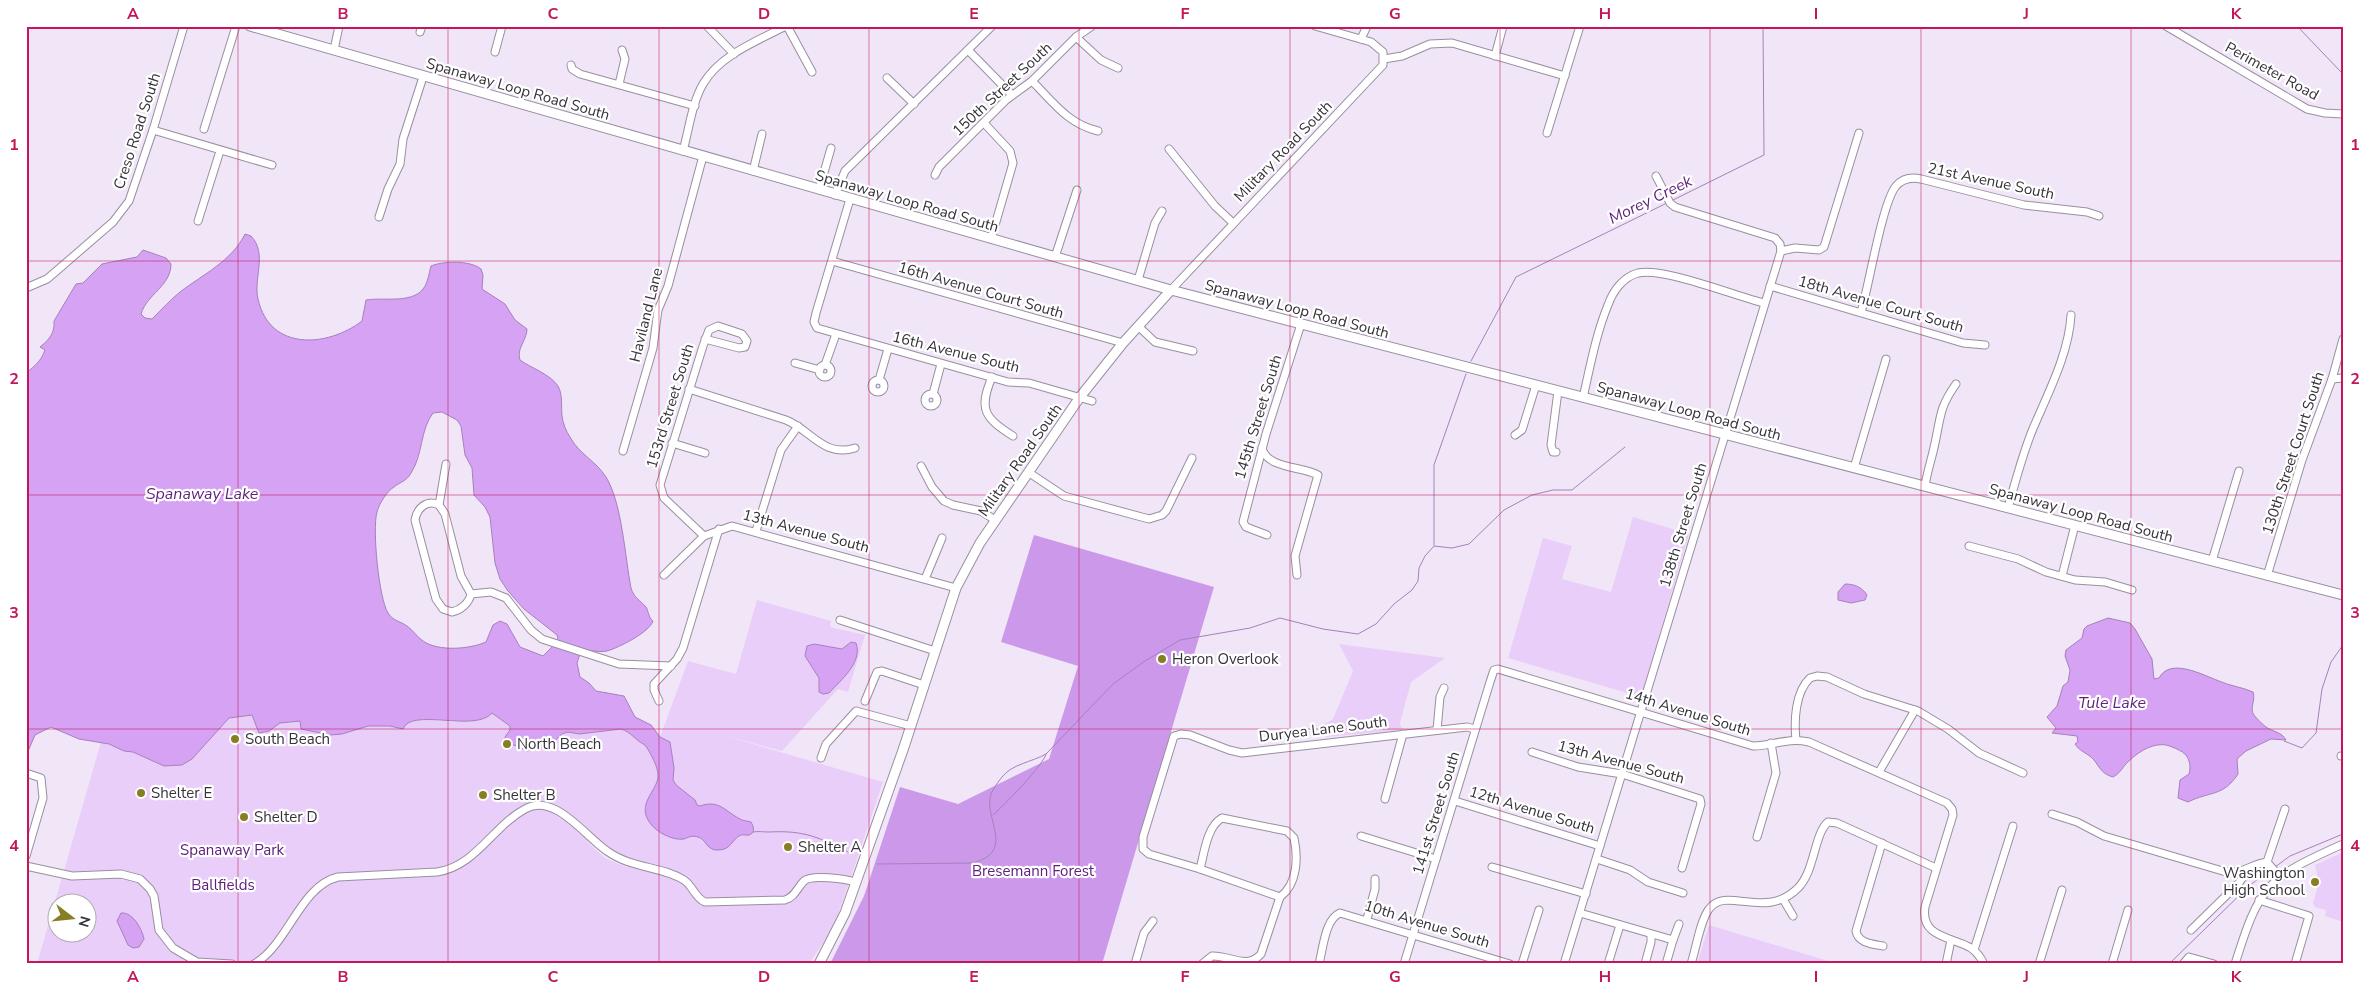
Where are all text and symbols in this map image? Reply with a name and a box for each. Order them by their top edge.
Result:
text: A [127,3,139,25]
text: B [337,3,349,25]
text: C [548,3,559,25]
text: D [758,3,770,25]
text: E [969,3,979,25]
text: F [1181,3,1190,25]
text: G [1389,3,1401,25]
text: H [1599,3,1611,25]
text: I [1814,3,1818,25]
text: J [2022,3,2029,25]
text: K [2231,3,2243,25]
street label: Perimeter Road [2222,37,2322,105]
street label: 150th Street South [948,38,1056,140]
street label: Spanaway Loop Road South [424,53,612,125]
street label: Creso Road South [109,70,165,192]
street label: Military Road South [1229,96,1337,206]
text: 1 [9,134,19,156]
text: 1 [2350,134,2360,156]
street label: 21st Avenue South [1926,158,2056,204]
street label: Spanaway Loop Road South [813,165,1001,237]
water label: Morey Creek [1605,170,1697,230]
street label: 16th Avenue Court South [896,257,1066,323]
street label: Haviland Lane [625,266,667,364]
street label: 18th Avenue Court South [1796,271,1966,337]
street label: Spanaway Loop Road South [1203,275,1391,343]
street label: 16th Avenue South [890,327,1022,377]
street label: 153rd Street South [642,341,698,471]
street label: 145th Street South [1230,352,1286,482]
text: 2 [9,368,19,390]
text: 2 [2350,368,2360,390]
street label: 130th Street Court South [2257,369,2329,537]
street label: Spanaway Loop Road South [1595,377,1783,445]
street label: Military Road South [974,400,1066,520]
street label: 138th Street South [1655,460,1711,590]
street label: Spanaway Loop Road South [1987,479,2175,547]
water label: Spanaway Lake [146,483,259,505]
street label: 13th Avenue South [740,504,872,558]
text: 3 [9,602,19,624]
text: 3 [2350,602,2360,624]
place label: Heron Overlook [1172,649,1279,669]
marker: Heron Overlook [1156,653,1168,665]
street label: 14th Avenue South [1623,683,1753,741]
water label: Tule Lake [2078,692,2147,714]
street label: Duryea Lane South [1258,711,1388,747]
place label: South Beach [245,729,330,749]
marker: South Beach [229,733,241,745]
place label: North Beach [517,734,601,754]
street label: 13th Avenue South [1555,735,1687,789]
marker: North Beach [501,738,513,750]
street label: 141st Street South [1408,749,1464,877]
street label: 12th Avenue South [1467,781,1597,839]
place label: Shelter E [151,783,212,803]
place label: Shelter B [493,785,556,805]
marker: Shelter E [135,787,147,799]
marker: Shelter B [477,789,489,801]
place label: Shelter D [254,807,318,827]
marker: Shelter D [238,811,250,823]
text: 4 [9,835,19,857]
text: 4 [2350,835,2360,857]
place label: Shelter A [798,837,861,857]
park label: Spanaway Park [180,840,285,860]
marker: Shelter A [782,841,794,853]
park label: Bresemann Forest [972,861,1095,881]
place label: Washington High School [2223,863,2306,900]
park label: Ballfields [191,875,255,895]
marker: Washington High School [2309,876,2321,888]
north arrow [48,892,98,942]
street label: 10th Avenue South [1362,895,1492,953]
text: N [73,914,95,929]
text: A [127,966,139,988]
text: B [337,966,349,988]
text: C [548,966,559,988]
text: D [758,966,770,988]
text: E [969,966,979,988]
text: F [1181,966,1190,988]
text: G [1389,966,1401,988]
text: H [1599,966,1611,988]
text: I [1814,966,1818,988]
text: J [2022,966,2029,988]
text: K [2231,966,2243,988]

